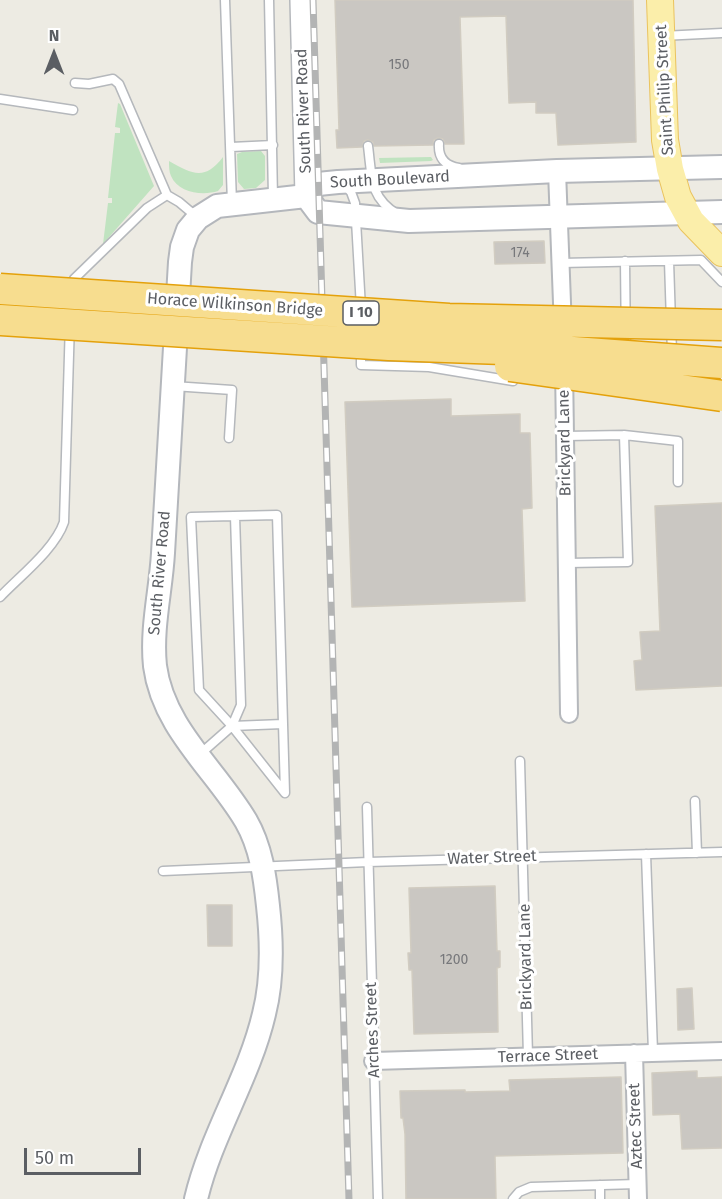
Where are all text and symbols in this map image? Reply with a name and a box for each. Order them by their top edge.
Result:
north arrow [24,24,84,84]
street label: Saint Philip Street [652,24,678,156]
text: N [49,26,59,45]
street label: South River Road [292,48,316,174]
house number: 150 [389,57,409,73]
street label: South Boulevard [330,167,450,193]
house number: 174 [510,245,530,261]
street label: Horace Wilkinson Bridge [146,289,324,321]
road number: I 10 [343,301,379,325]
street label: Brickyard Lane [554,389,576,497]
street label: South River Road [145,510,175,636]
street label: Water Street [447,847,537,869]
street label: Brickyard Lane [515,903,537,1011]
house number: 1200 [440,952,468,968]
street label: Arches Street [362,982,384,1078]
street label: Terrace Street [498,1045,598,1067]
street label: Aztec Street [625,1083,647,1169]
scale bar [27,1136,144,1174]
text: 50 m [35,1147,74,1169]

